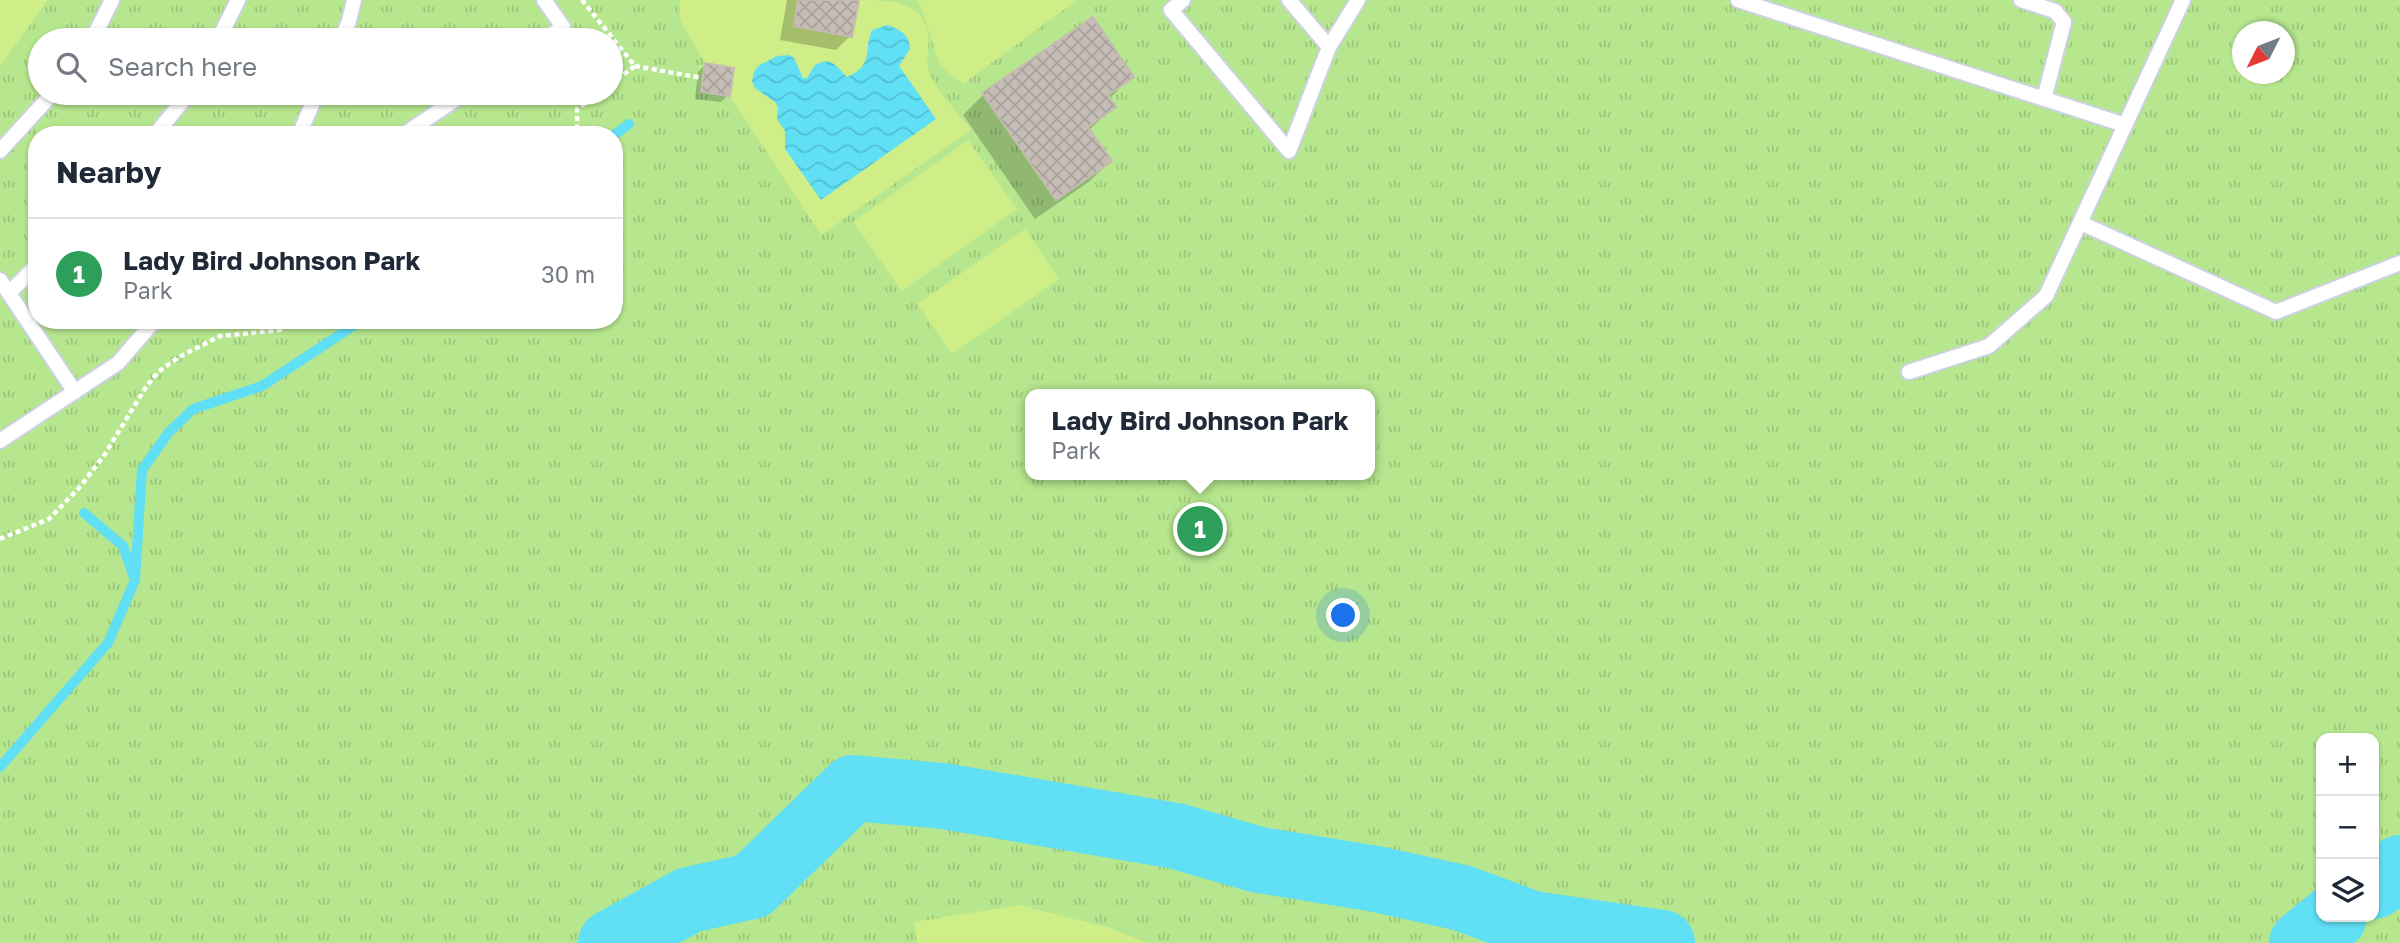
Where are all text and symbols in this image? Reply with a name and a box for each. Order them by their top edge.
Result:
north arrow [2232,21,2295,84]
search box [28,28,623,105]
icon: search [52,48,90,86]
text: Search here [108,51,257,82]
text: Nearby [56,154,161,190]
text: Lady Bird Johnson Park [123,245,421,276]
text: 1 [73,260,85,288]
text: 30 m [541,260,595,288]
text: Park [123,276,173,304]
popup [1025,389,1375,480]
text: Lady Bird Johnson Park [1051,405,1349,436]
text: Park [1051,436,1101,464]
pin: 1 [1177,503,1223,555]
your location [1326,598,1360,632]
map controls [2316,733,2379,922]
button: + [2316,733,2379,796]
button: − [2316,796,2379,859]
button: layers [2316,859,2379,922]

